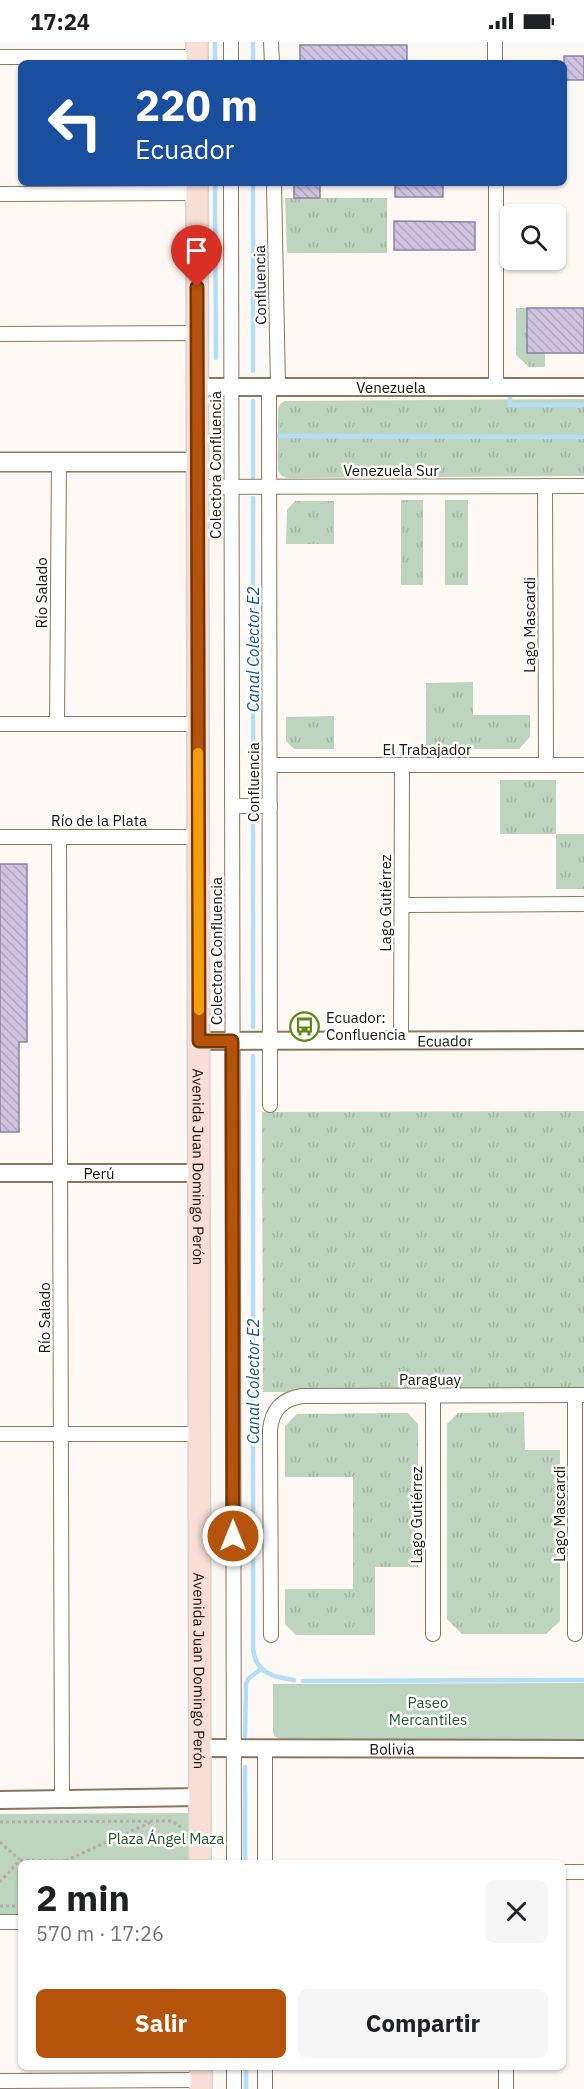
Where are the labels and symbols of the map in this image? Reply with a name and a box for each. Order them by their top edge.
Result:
pin [171,225,222,287]
street label: Confluencia [250,245,270,325]
street label: Venezuela [356,378,426,397]
street label: Colectora Confluencia [206,391,225,539]
street label: Venezuela Sur [343,461,439,480]
street label: Río Salado [32,557,51,629]
street label: Lago Mascardi [520,577,539,673]
water label: Canal Colector E2 [243,586,263,712]
street label: El Trabajador [383,740,472,759]
street label: Confluencia [244,742,263,822]
street label: Río de la Plata [51,811,147,830]
street label: Lago Gutiérrez [376,854,395,952]
street label: Colectora Confluencia [207,877,226,1025]
place label: Ecuador: Confluencia [326,1008,406,1044]
bus stop icon: Ecuador: Confluencia [289,1010,321,1042]
street label: Ecuador [417,1031,473,1050]
street label: Avenida Juan Domingo Perón [189,1069,208,1265]
street label: Perú [83,1164,115,1183]
street label: Río Salado [35,1282,54,1354]
water label: Canal Colector E2 [243,1318,263,1444]
street label: Paraguay [399,1370,462,1389]
street label: Lago Gutiérrez [407,1466,426,1564]
street label: Lago Mascardi [550,1466,569,1562]
position arrow [201,1504,265,1568]
street label: Avenida Juan Domingo Perón [190,1573,209,1769]
park label: Paseo Mercantiles [389,1693,467,1729]
street label: Bolivia [369,1739,415,1758]
park label: Plaza Ángel Maza [108,1829,224,1848]

